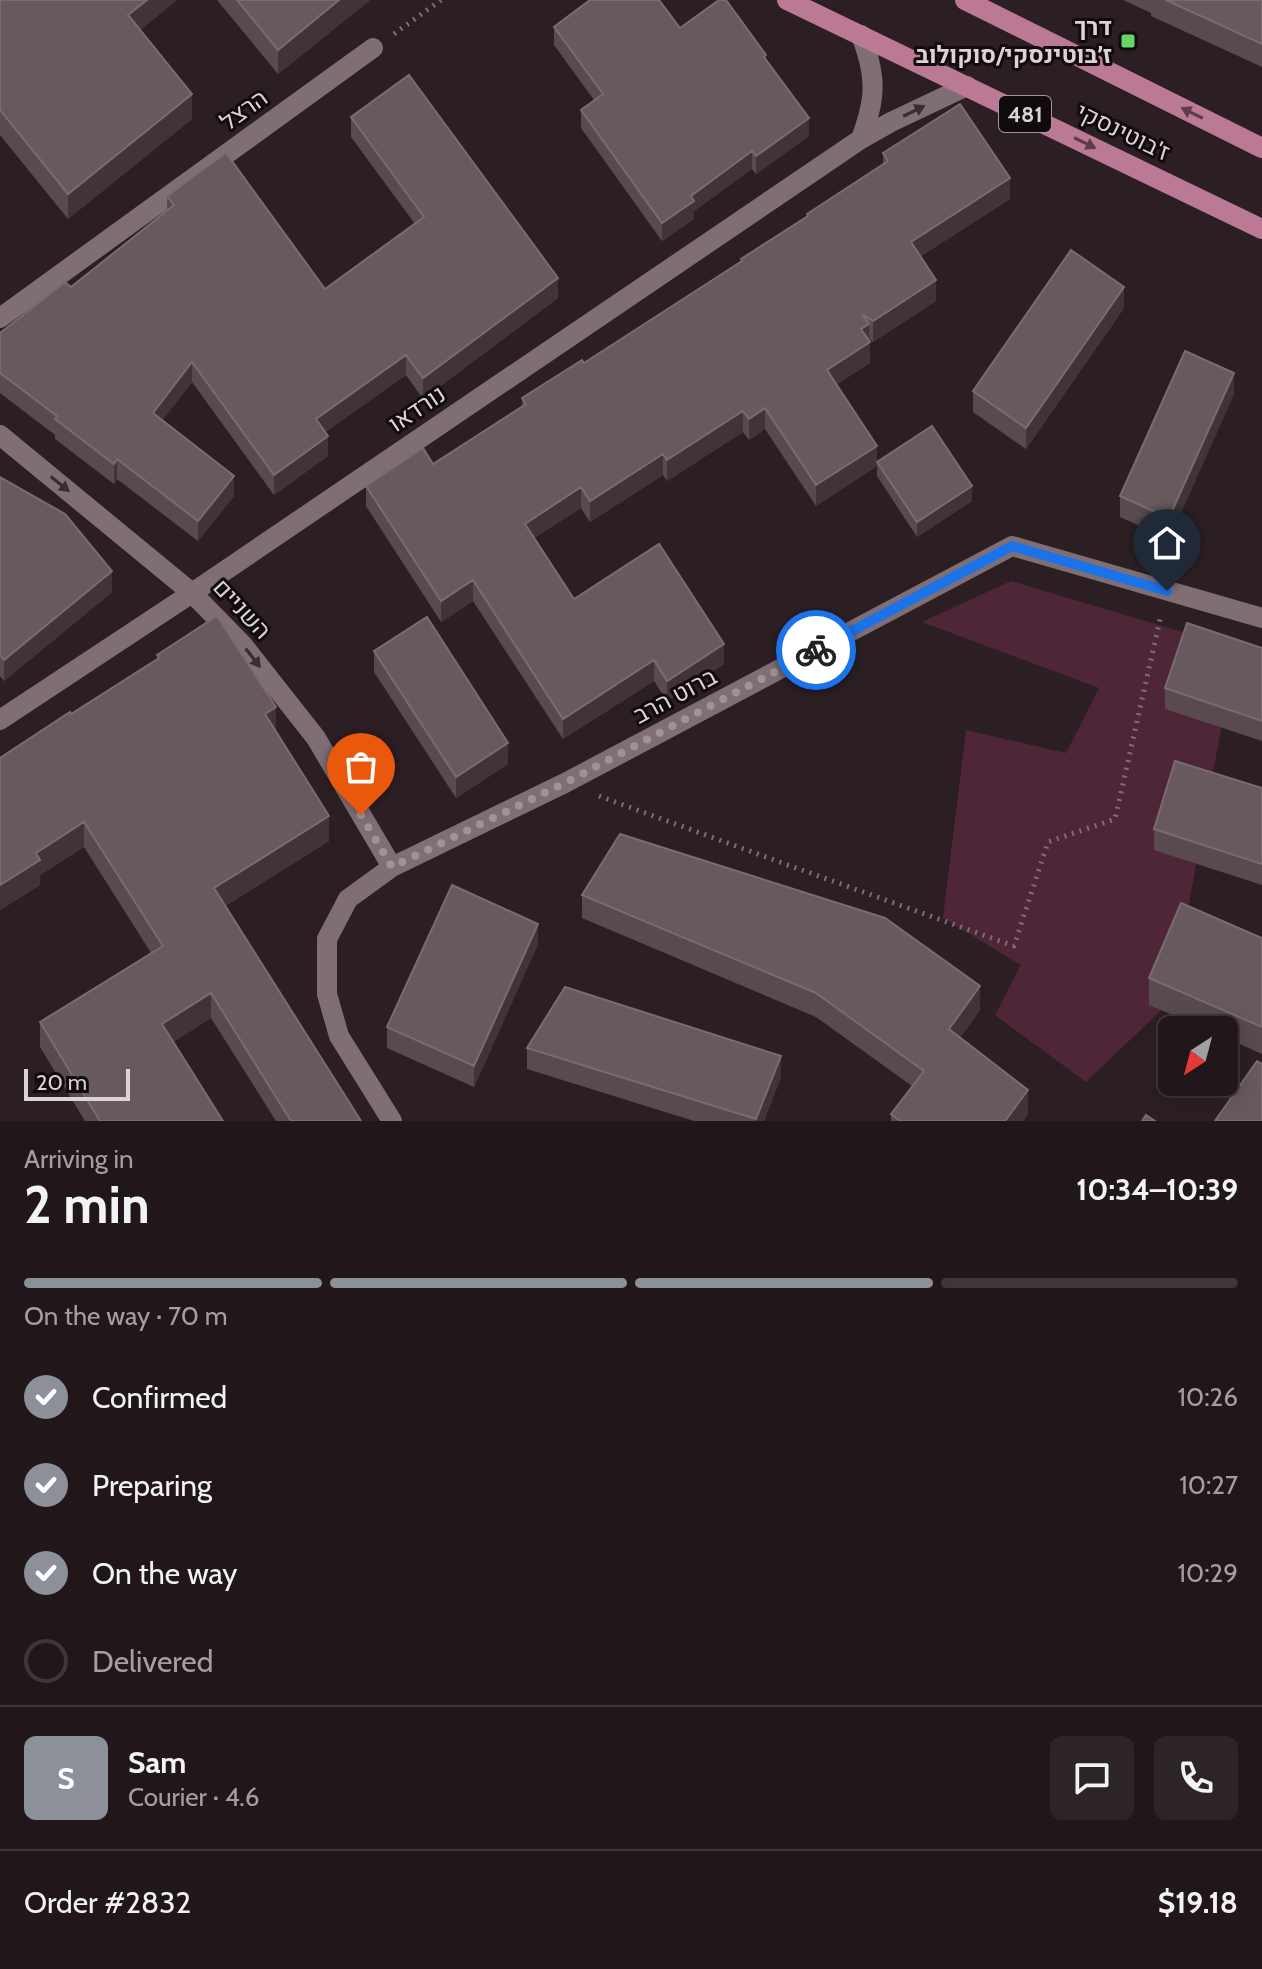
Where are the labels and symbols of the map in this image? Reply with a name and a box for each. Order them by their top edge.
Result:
place label: דרך ז׳בוטינסקי/סוקולוב [916,12,1112,69]
marker: דרך ז׳בוטינסקי/סוקולוב [1119,32,1137,50]
street label: הרצל [214,83,273,136]
road number: 481 [999,96,1051,132]
street label: ז'בוטינסקי [1072,96,1175,167]
one-way arrow [902,105,925,118]
one-way arrow [1181,107,1204,120]
one-way arrow [1073,136,1096,150]
street label: נורדאו [383,379,451,438]
one-way arrow [50,475,70,492]
pin [1133,509,1201,591]
street label: השניים [207,573,277,645]
courier [776,610,856,690]
one-way arrow [245,648,261,668]
street label: ברוט הרב [628,661,722,730]
pin [327,733,395,815]
north arrow [1158,1016,1238,1096]
scale bar [24,1065,130,1101]

